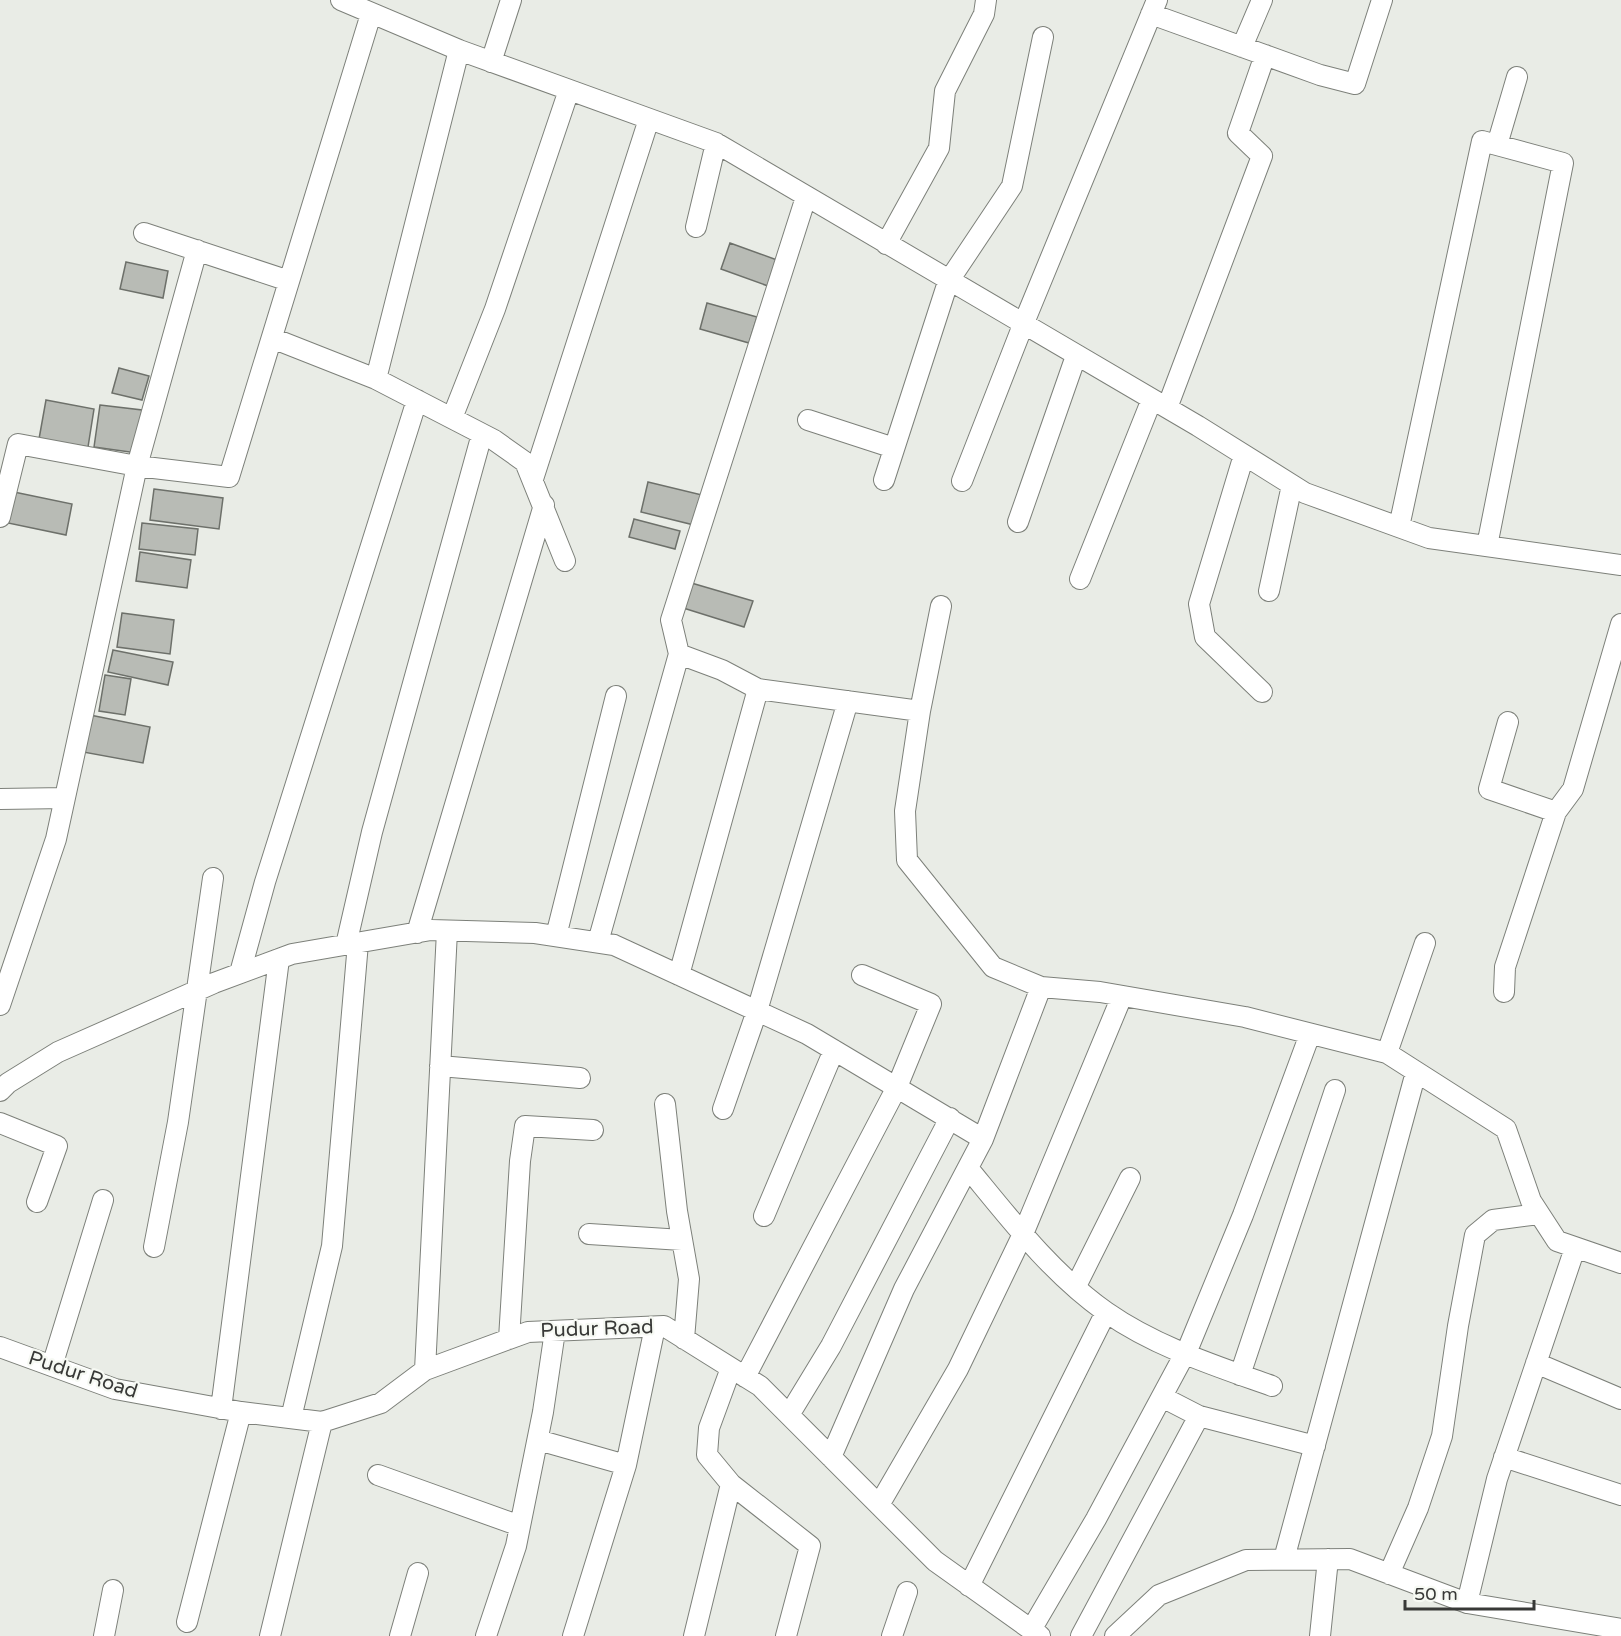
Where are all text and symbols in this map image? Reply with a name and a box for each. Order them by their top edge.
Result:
street label: Pudur Road [540,1315,654,1343]
street label: Pudur Road [25,1346,141,1404]
scale bar [1405,1573,1534,1611]
text: 50 m [1414,1583,1458,1605]

